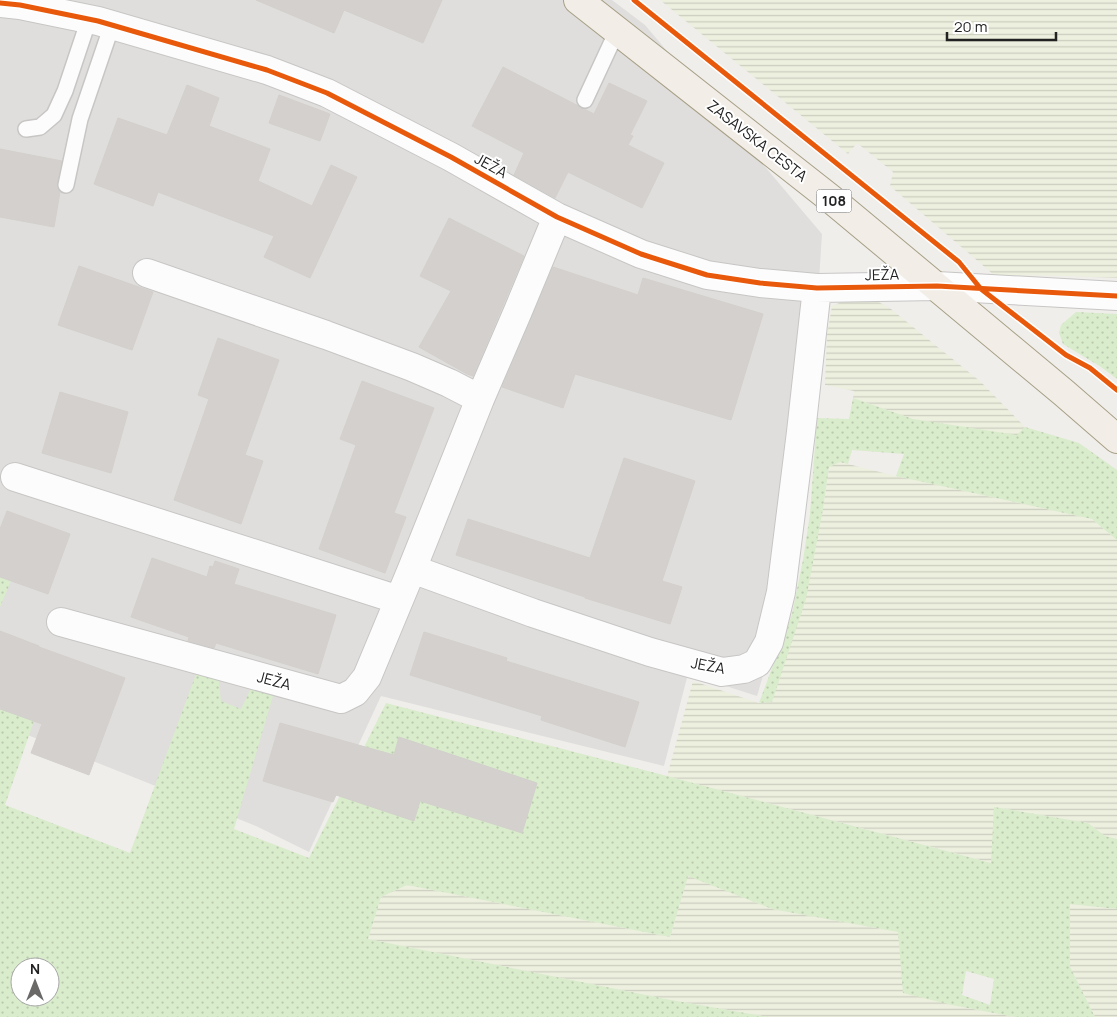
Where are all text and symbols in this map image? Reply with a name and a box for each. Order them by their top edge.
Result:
scale bar [947,10,1056,42]
text: 20 m [954,16,987,37]
street label: ZASAVSKA CESTA [703,95,812,187]
street label: JEŽA [471,148,512,183]
road number: 108 [816,190,852,212]
street label: JEŽA [865,264,900,285]
street label: JEŽA [689,652,727,679]
street label: JEŽA [255,666,294,695]
north arrow [10,957,60,1007]
text: N [30,959,40,978]

